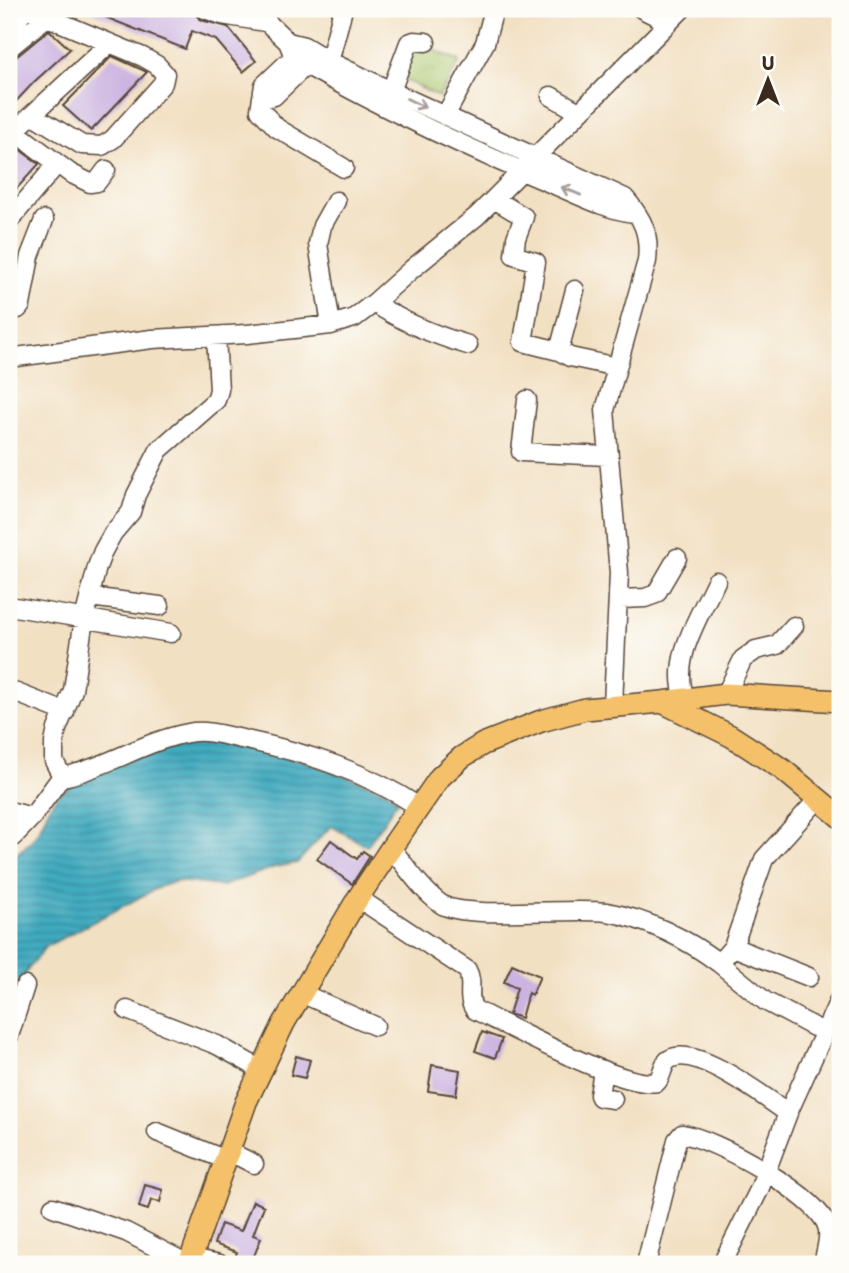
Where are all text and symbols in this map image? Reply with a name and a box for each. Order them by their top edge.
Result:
north arrow [734,46,804,116]
text: U [762,51,775,76]
one-way arrow [405,97,426,110]
one-way arrow [561,184,582,197]

